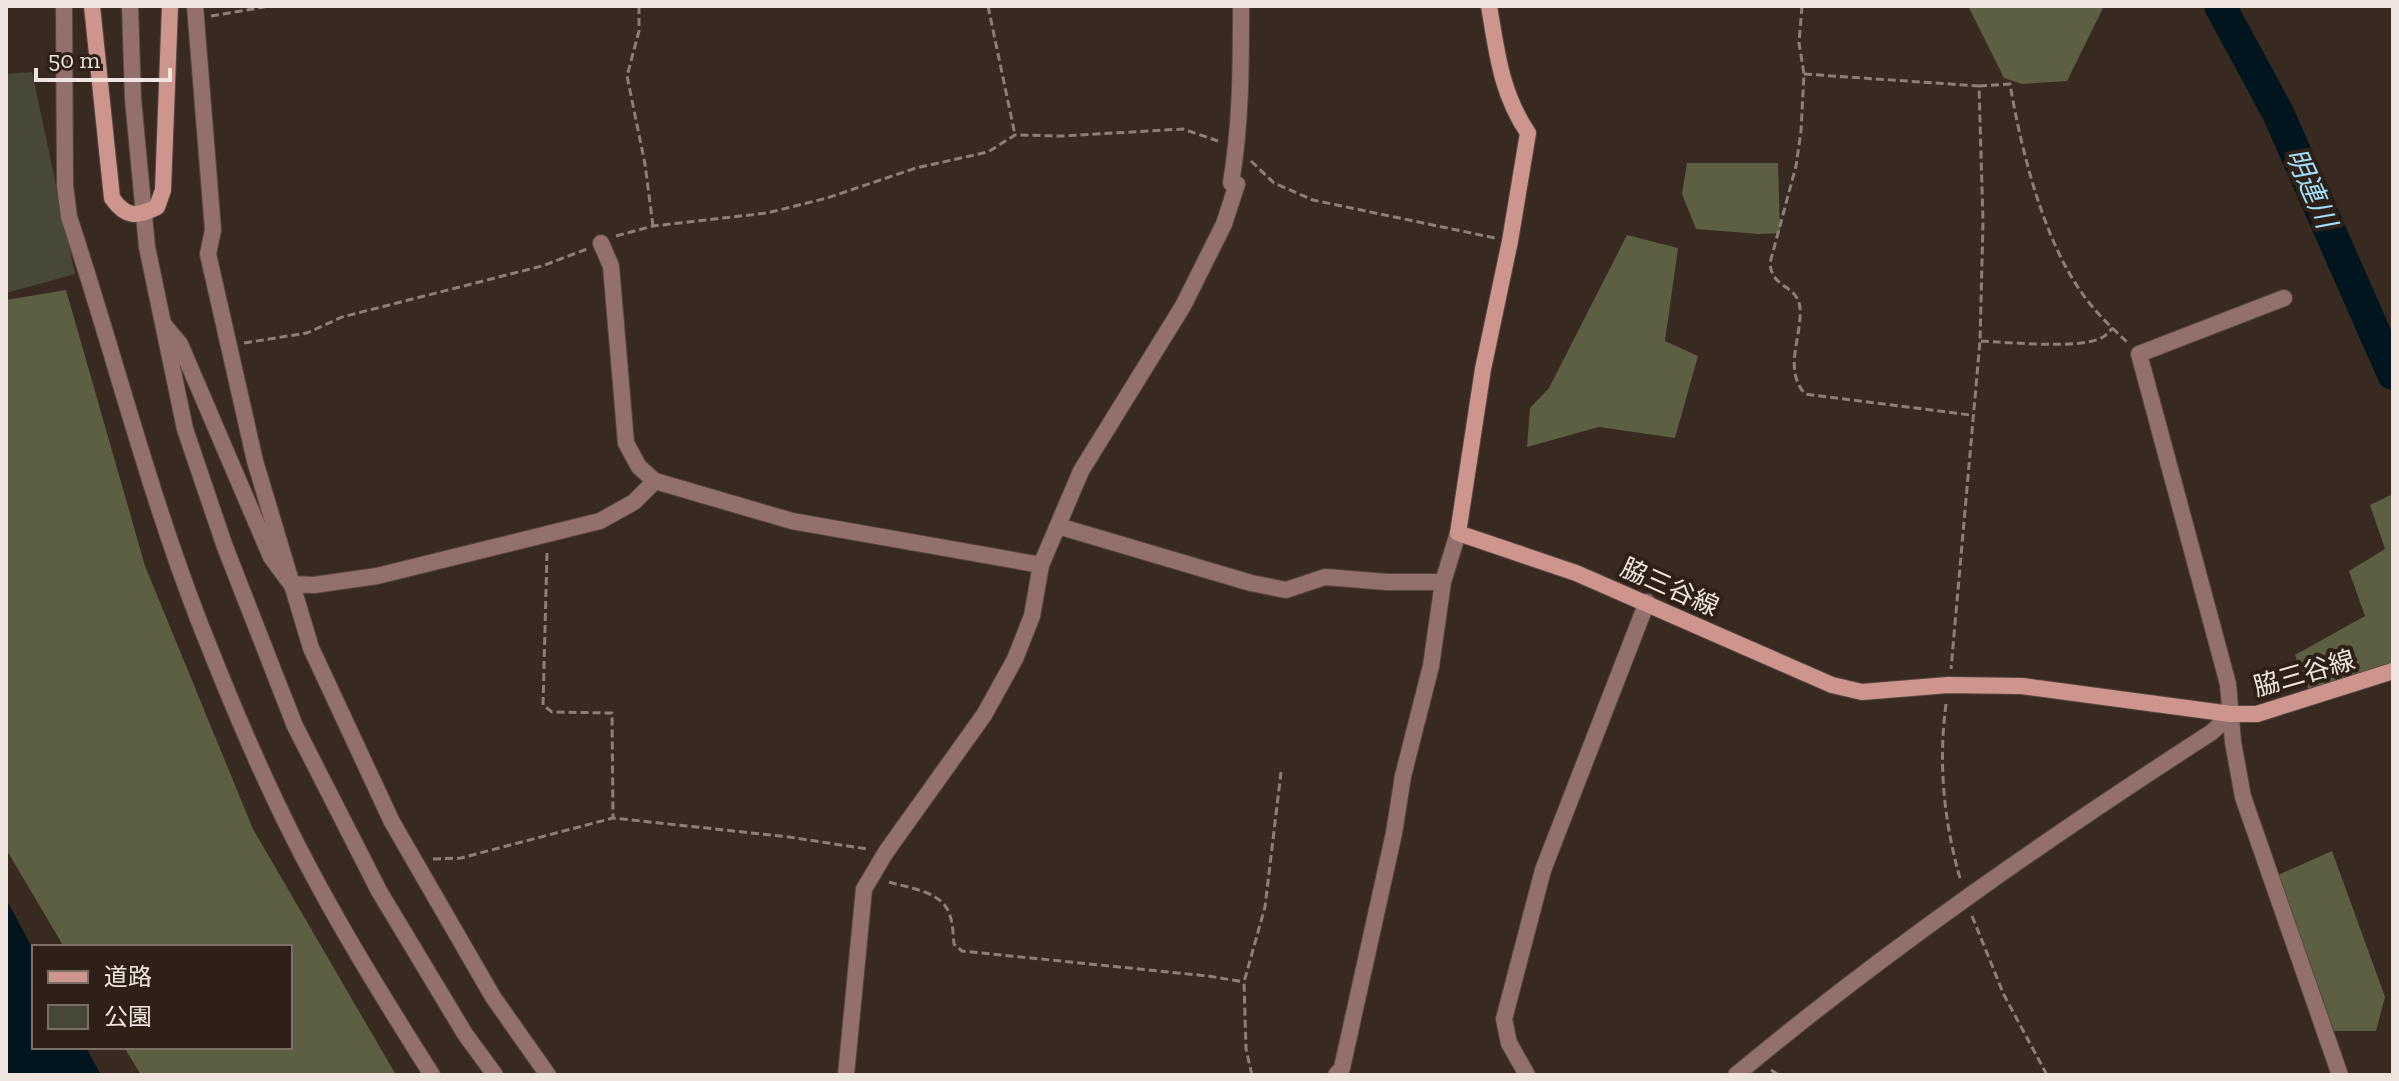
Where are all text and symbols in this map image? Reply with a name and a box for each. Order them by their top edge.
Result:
scale bar [36,32,170,82]
text: 50 m [48,45,101,74]
water label: 明連川 [2279,143,2344,236]
street label: 脇三谷線 [1616,551,1724,623]
street label: 脇三谷線 [2250,643,2358,703]
legend [32,945,292,1049]
text: 道路 [104,962,152,991]
text: 公園 [104,1002,152,1031]

